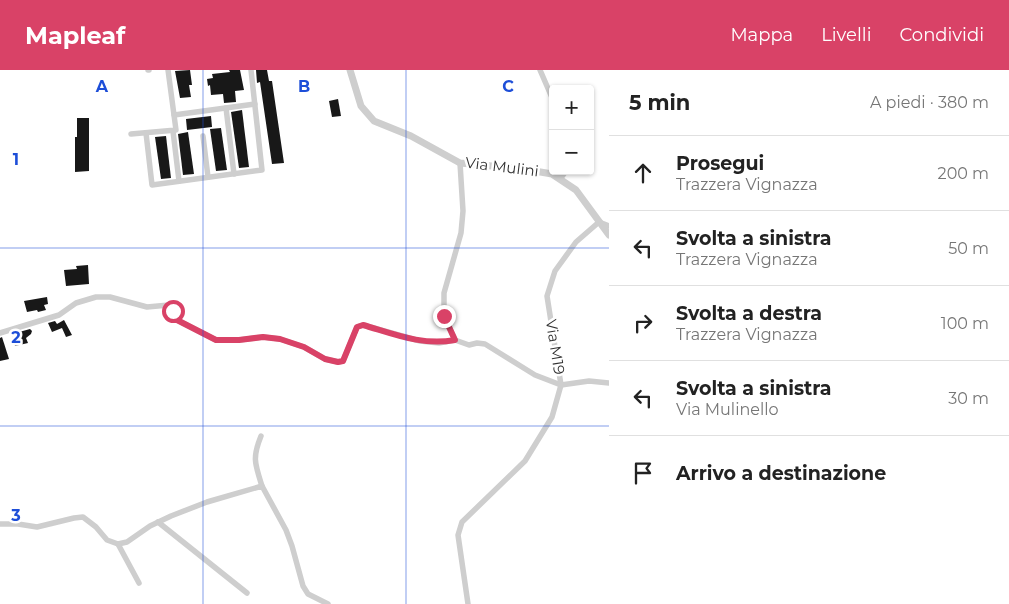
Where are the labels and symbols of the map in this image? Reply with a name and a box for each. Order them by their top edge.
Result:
text: A [95,77,109,96]
text: B [298,77,310,96]
text: C [502,77,514,96]
text: 1 [13,150,19,169]
street label: Via Mulini [464,153,540,180]
route start [162,300,185,323]
route end [433,305,456,328]
street label: Via M19 [542,318,569,376]
text: 2 [11,328,21,347]
text: 3 [10,506,21,525]

